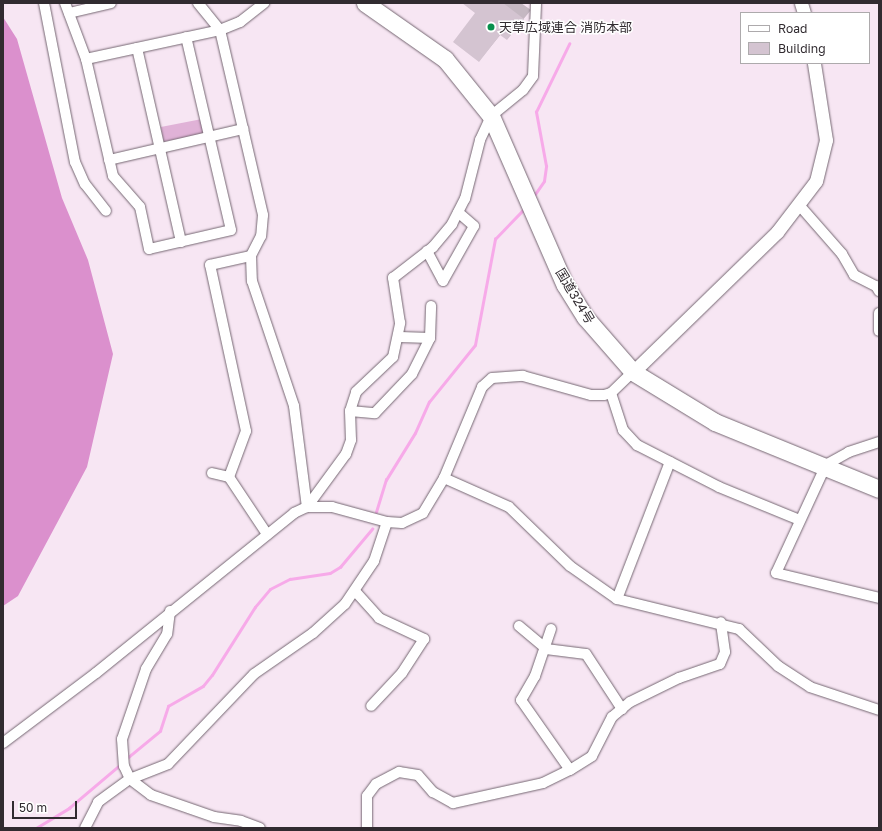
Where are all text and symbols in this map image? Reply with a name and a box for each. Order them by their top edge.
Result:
legend [740,12,870,64]
place label: 天草広域連合 消防本部 [499,19,632,35]
text: Road [778,21,807,36]
marker: 天草広域連合 消防本部 [486,22,496,32]
text: Building [778,41,826,56]
street label: 国道324号 [552,265,598,327]
scale bar [14,793,79,819]
text: 50 m [19,800,47,815]

